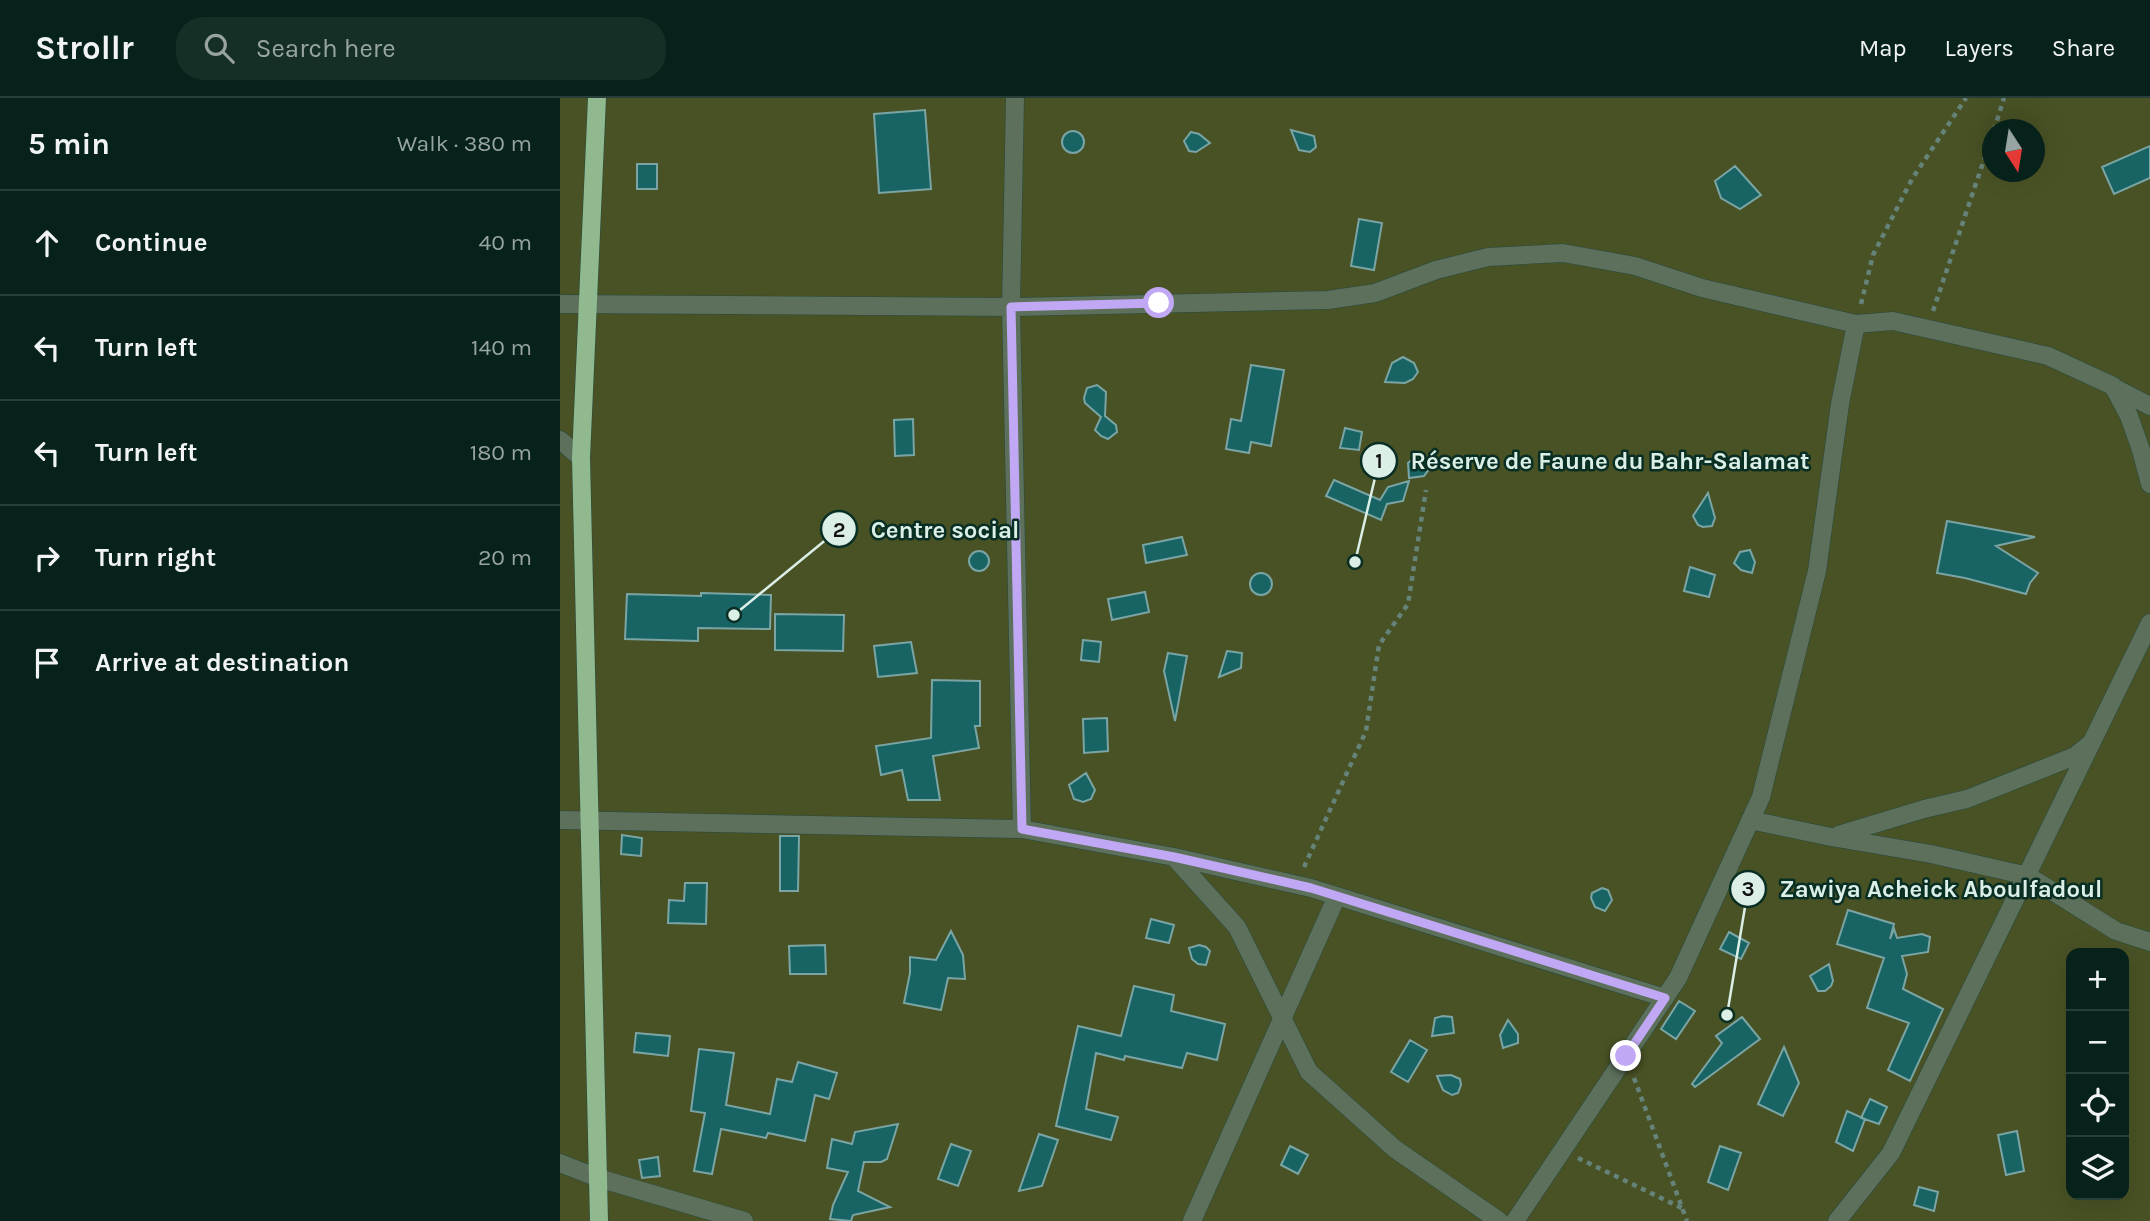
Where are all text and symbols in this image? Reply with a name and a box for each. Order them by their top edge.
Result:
search box [176,17,666,80]
text: Strollr [35,29,134,67]
icon: search [200,29,238,67]
text: Search here [256,33,396,64]
text: Map [1859,34,1907,62]
text: Layers [1945,34,2014,62]
text: Share [2052,34,2115,62]
north arrow [1982,119,2045,182]
text: 5 min [28,126,110,162]
text: Walk · 380 m [397,130,532,157]
icon: ahead [28,224,66,262]
text: Continue [95,227,207,258]
text: 40 m [479,229,532,256]
route start [1143,287,1174,318]
icon: left [28,329,66,367]
text: Turn left [95,332,197,363]
text: 140 m [471,334,532,361]
icon: left [28,434,66,472]
text: Turn left [95,437,197,468]
callout: Réserve de Faune du Bahr-Salamat [1361,438,1823,483]
text: 180 m [470,439,532,466]
text: Réserve de Faune du Bahr-Salamat [1411,447,1809,475]
text: 1 [1375,449,1383,473]
callout: Centre social [822,507,1033,552]
text: Centre social [871,516,1019,544]
text: 2 [833,518,845,542]
icon: right [28,539,66,577]
text: Turn right [95,542,216,573]
text: 20 m [478,544,532,571]
icon: arrive [28,644,66,682]
text: Arrive at destination [95,647,349,678]
callout: Zawiya Acheick Aboulfadoul [1731,866,2117,911]
text: Zawiya Acheick Aboulfadoul [1780,875,2102,903]
text: 3 [1741,877,1755,901]
map controls [2066,948,2129,1200]
button: + [2066,948,2129,1011]
button: − [2066,1011,2129,1074]
route end [1610,1040,1641,1071]
button: locate [2066,1074,2129,1137]
button: layers [2066,1137,2129,1200]

